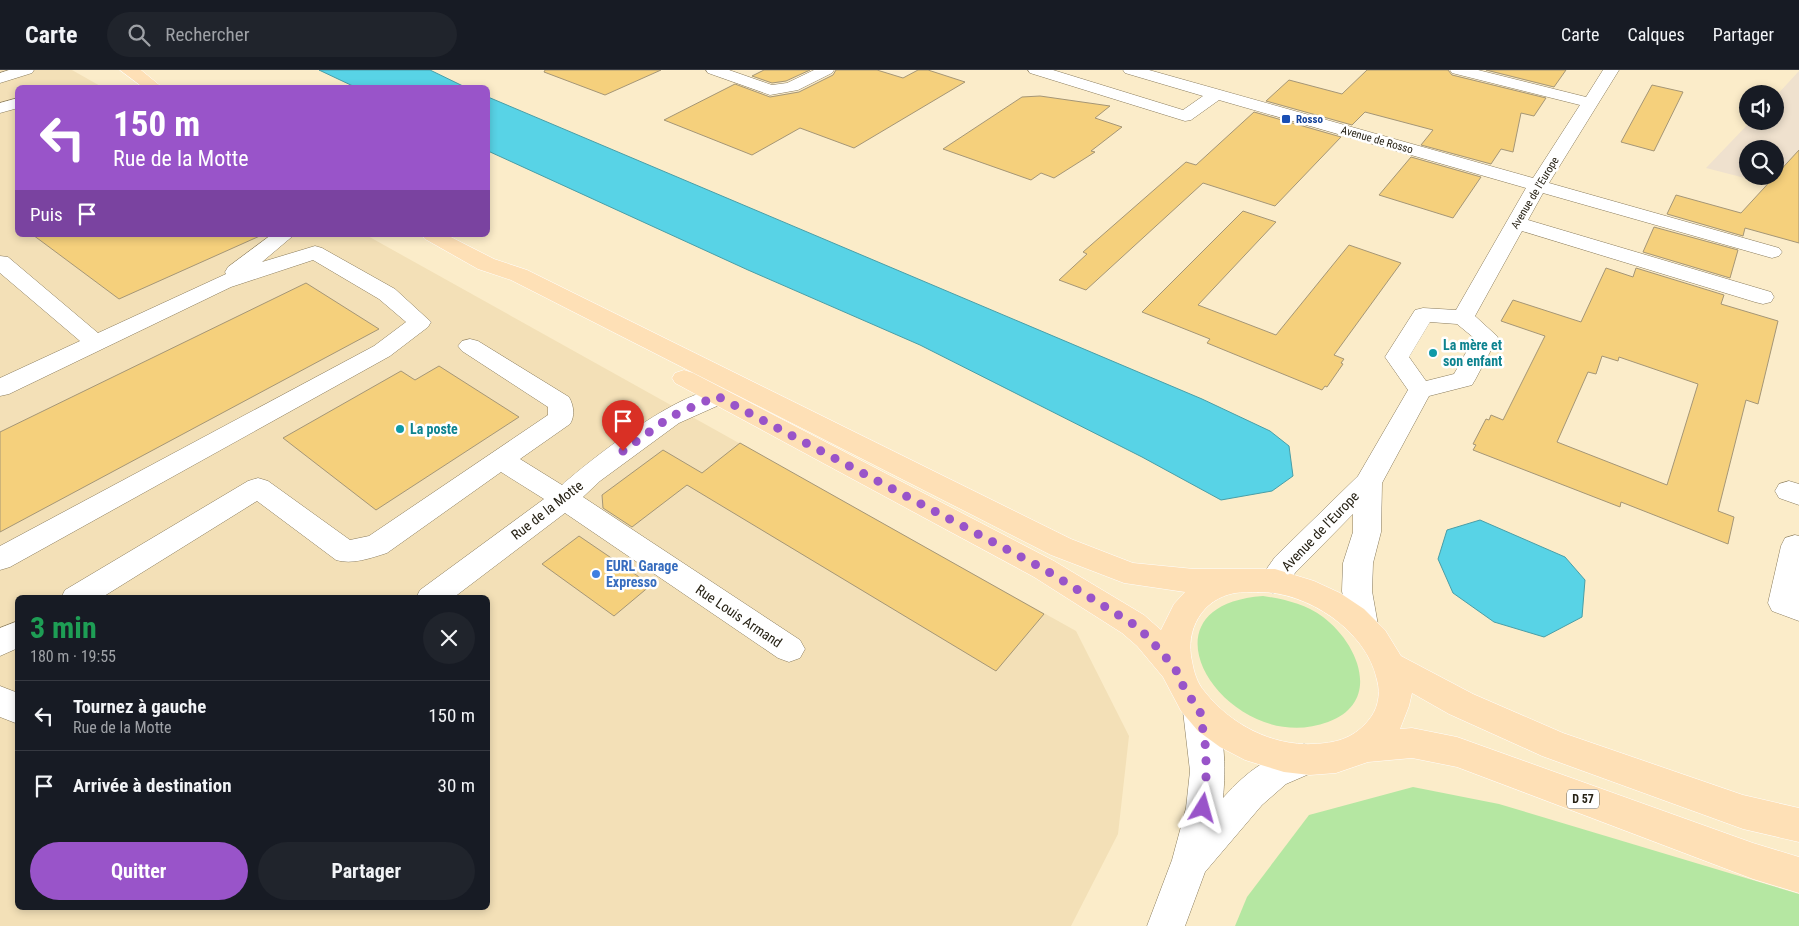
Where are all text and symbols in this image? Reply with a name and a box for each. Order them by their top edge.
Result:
search box [107,12,457,57]
text: Carte [25,21,77,49]
icon: search [125,21,153,49]
text: Rechercher [165,23,249,46]
text: Carte [1561,24,1600,45]
text: Calques [1628,24,1685,45]
text: Partager [1713,24,1774,45]
map controls [1739,85,1784,185]
button: sound [1739,85,1784,130]
text: 150 m [113,104,200,145]
icon: left [30,105,95,170]
marker: Rosso [1280,113,1292,125]
place label: Rosso [1296,113,1324,126]
street label: Avenue de Rosso [1340,124,1415,157]
button: search [1739,140,1784,185]
text: Rue de la Motte [113,146,249,171]
street label: Avenue de l'Europe [1508,155,1562,231]
icon: arrive [73,200,101,228]
text: Puis [30,203,63,226]
place label: La mère et son enfant [1443,337,1502,369]
marker: La mère et son enfant [1427,347,1439,359]
pin [602,400,644,451]
icon: arrive [609,407,637,435]
place label: La poste [410,421,458,437]
marker: La poste [394,423,406,435]
street label: Rue de la Motte [508,477,586,543]
street label: Avenue de l'Europe [1278,488,1362,574]
place label: EURL Garage Expresso [606,558,678,590]
marker: EURL Garage Expresso [590,568,602,580]
street label: Rue Louis Armand [693,581,785,651]
text: 3 min [30,610,97,645]
button: close [423,612,475,664]
text: 180 m · 19:55 [30,647,116,666]
text: Tournez à gauche [73,695,206,718]
icon: left [30,702,58,730]
text: 150 m [428,704,475,727]
text: Rue de la Motte [73,718,172,737]
icon: arrive [30,772,58,800]
text: Arrivée à destination [73,774,232,797]
text: 30 m [438,774,475,797]
position arrow [1176,781,1228,833]
road number: D 57 [1567,790,1599,809]
button: Quitter [30,842,248,900]
button: Partager [258,842,475,900]

